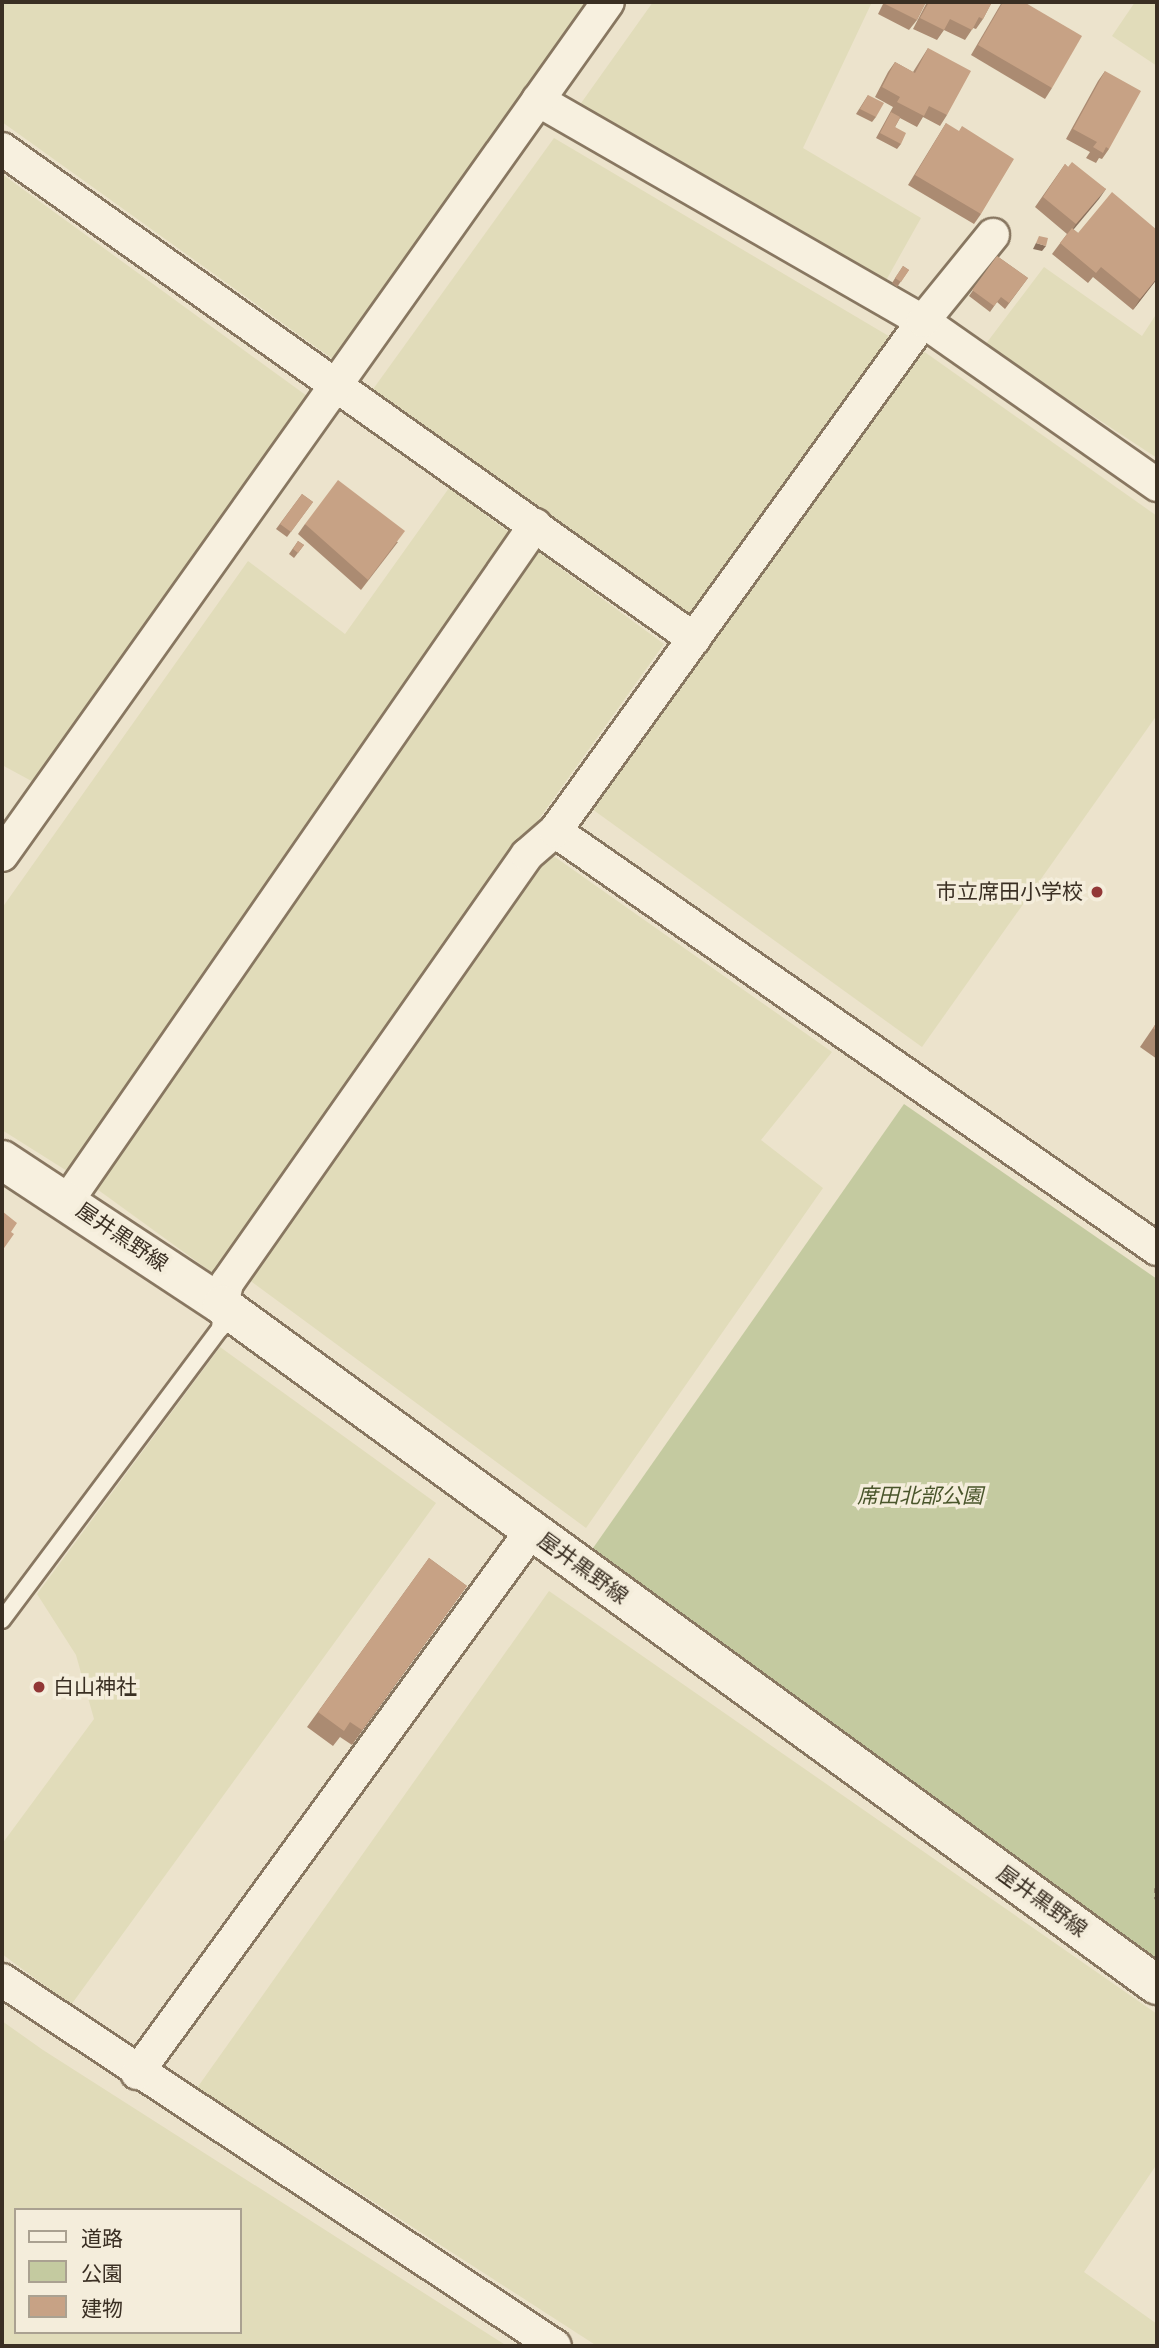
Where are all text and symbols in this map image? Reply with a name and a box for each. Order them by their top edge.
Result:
place label: 市立席田小学校 [936,879,1083,905]
marker: 市立席田小学校 [1089,884,1105,900]
street label: 屋井黒野線 [71,1197,173,1277]
park label: 席田北部公園 [857,1483,983,1509]
street label: 屋井黒野線 [533,1527,633,1609]
place label: 白山神社 [53,1674,137,1700]
marker: 白山神社 [31,1679,47,1695]
street label: 屋井黒野線 [992,1860,1092,1942]
legend [14,2208,242,2334]
text: 道路 [81,2226,123,2252]
text: 公園 [81,2261,123,2287]
text: 建物 [81,2296,123,2322]

